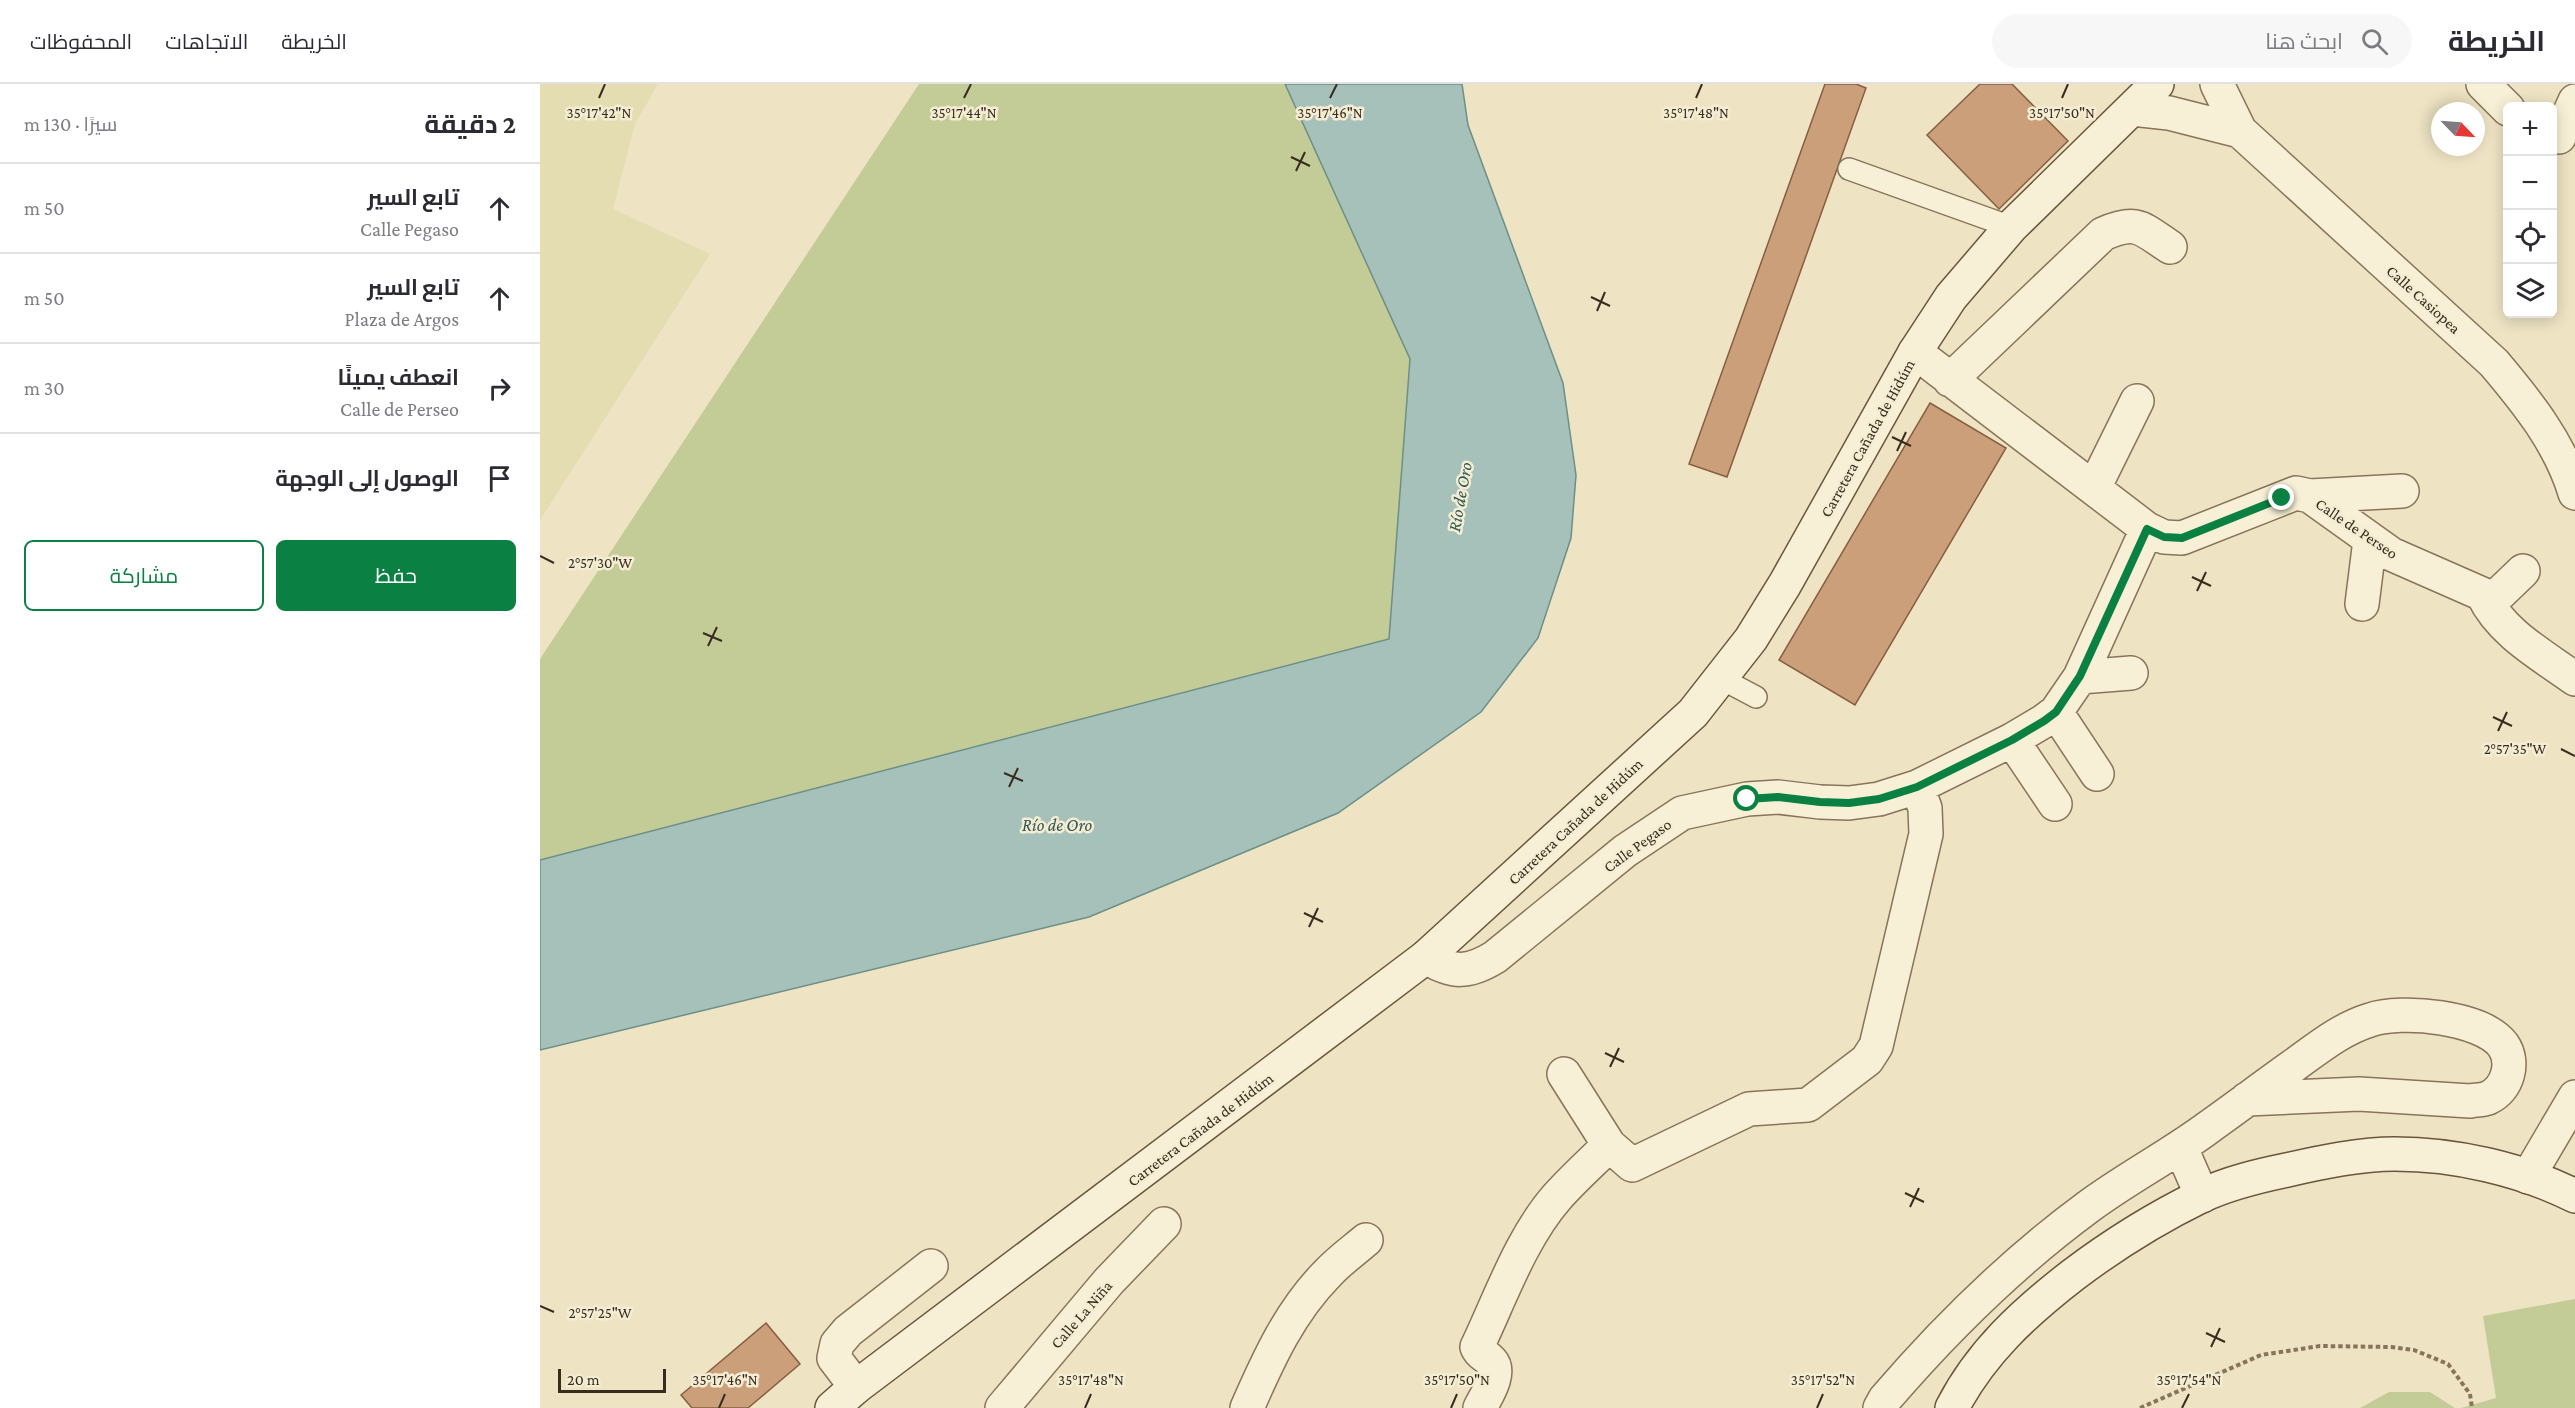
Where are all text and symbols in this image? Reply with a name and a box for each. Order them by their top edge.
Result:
search box [1992,14,2412,68]
icon: search [2358,25,2391,58]
text: الخريطة [2448,26,2545,57]
text: ابحث هنا [2265,29,2343,54]
text: المحفوظات [30,30,132,54]
text: الاتجاهات [165,30,248,54]
text: الخريطة [281,30,347,54]
north arrow [2431,102,2485,156]
map controls [2503,102,2557,318]
button: + [2503,102,2557,156]
text: 35°17'42"N [567,105,632,121]
text: 35°17'44"N [931,105,997,121]
text: 35°17'46"N [1297,105,1363,121]
text: 35°17'48"N [1663,105,1729,121]
text: 35°17'50"N [2029,105,2095,121]
text: 2 دقيقة [424,110,516,139]
text: سيرًا · 130 m [24,113,117,135]
button: − [2503,156,2557,210]
text: تابع السير [367,185,459,210]
icon: ahead [483,192,516,225]
text: 50 m [24,197,65,219]
button: locate [2503,210,2557,264]
text: Calle Pegaso [360,218,459,240]
street label: Calle Casiopea [2383,262,2464,338]
button: layers [2503,264,2557,318]
text: تابع السير [367,275,459,300]
icon: ahead [483,282,516,315]
text: 50 m [24,287,65,309]
text: Plaza de Argos [344,308,459,330]
street label: Carretera Cañada de Hidúm [1817,356,1918,520]
text: انعطف يمينًا [337,365,459,390]
icon: right [483,372,516,405]
text: 30 m [24,377,65,399]
text: Calle de Perseo [340,398,459,420]
water label: Río de Oro [1444,460,1476,533]
icon: arrive [483,462,516,495]
text: الوصول إلى الوجهة [275,466,459,491]
route end [2268,484,2294,510]
street label: Calle de Perseo [2312,495,2401,562]
button: مشاركة [24,540,264,611]
button: حفظ [276,540,516,611]
text: 2°57'30"W [568,555,632,571]
text: 2°57'35"W [2484,741,2547,757]
street label: Carretera Cañada de Hidúm [1505,755,1646,888]
route start [1733,785,1759,811]
water label: Río de Oro [1022,815,1092,835]
street label: Calle Pegaso [1600,815,1675,876]
street label: Carretera Cañada de Hidúm [1124,1069,1276,1190]
street label: Calle La Niña [1047,1276,1116,1352]
text: 2°57'25"W [569,1305,632,1321]
scale bar [558,1366,666,1394]
text: 20 m [567,1371,600,1388]
text: 35°17'46"N [692,1372,758,1388]
text: 35°17'48"N [1058,1372,1124,1388]
text: 35°17'50"N [1424,1372,1490,1388]
text: 35°17'52"N [1791,1372,1855,1388]
text: 35°17'54"N [2157,1372,2222,1388]

